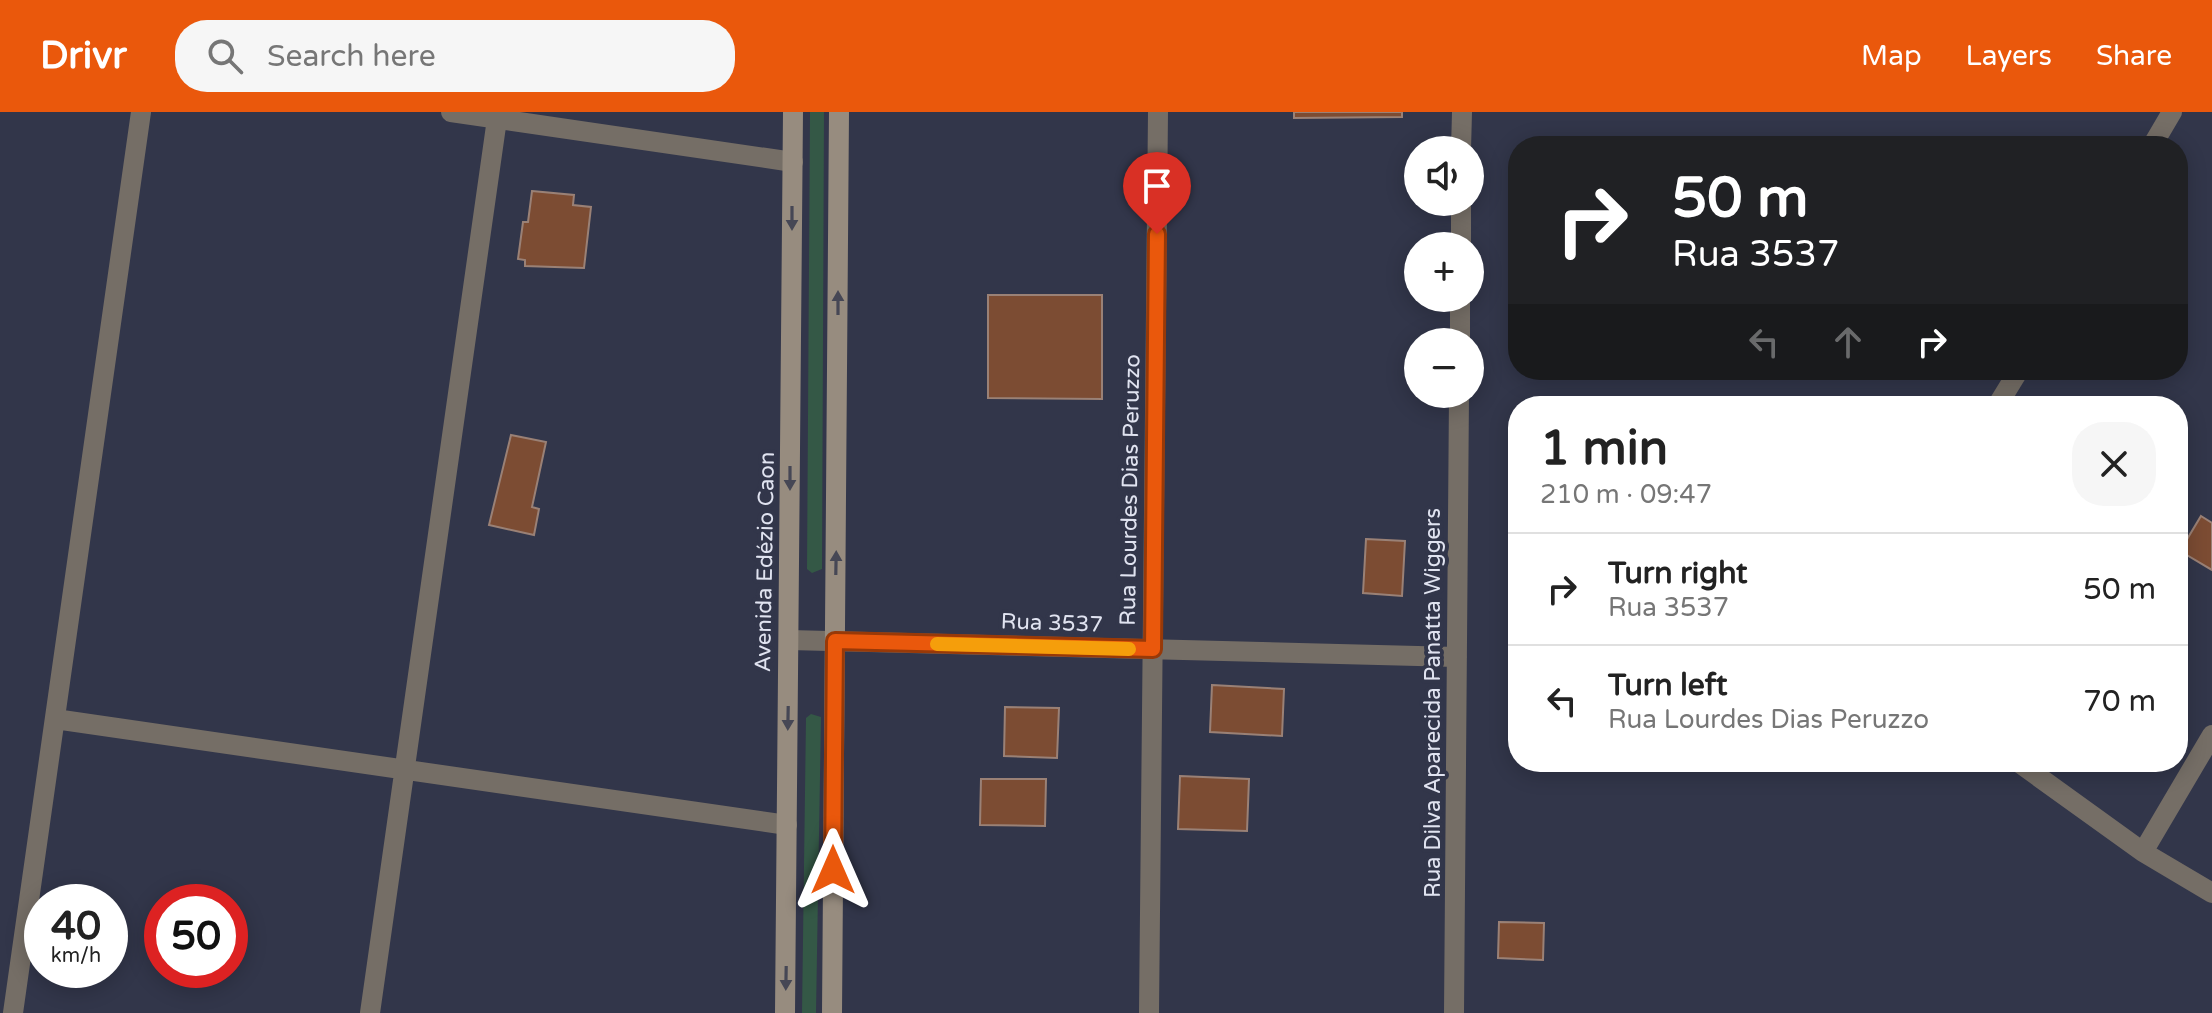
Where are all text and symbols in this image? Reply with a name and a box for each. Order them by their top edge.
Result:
search box [175,20,735,92]
text: Drivr [40,33,127,79]
icon: search [203,34,247,78]
text: Search here [267,38,436,75]
text: Map [1861,39,1922,73]
text: Layers [1966,39,2052,73]
text: Share [2096,39,2172,73]
map controls [1404,136,1484,408]
button: sound [1404,136,1484,216]
pin [1123,152,1191,234]
icon: arrive [1135,164,1179,208]
text: 50 m [1672,165,1808,232]
icon: right [1540,168,1644,272]
one-way arrow [786,206,798,231]
button: + [1404,232,1484,312]
text: Rua 3537 [1672,233,1840,276]
one-way arrow [832,290,844,315]
icon: left [1742,320,1786,364]
icon: ahead [1826,320,1870,364]
icon: right [1910,320,1954,364]
button: − [1404,328,1484,408]
street label: Rua Lourdes Dias Peruzzo [1115,354,1145,626]
text: 1 min [1540,420,1668,478]
button: close [2072,422,2156,506]
street label: Avenida Edézio Caon [750,452,780,672]
one-way arrow [784,466,796,491]
text: 210 m · 09:47 [1540,479,1712,510]
street label: Rua Dilva Aparecida Panatta Wiggers [1420,508,1446,898]
one-way arrow [829,550,842,575]
text: Turn right [1608,555,1748,592]
icon: right [1540,567,1584,611]
text: 50 m [2083,571,2156,608]
text: Rua 3537 [1608,592,1729,623]
street label: Rua 3537 [1000,608,1104,638]
text: Turn left [1608,667,1727,704]
icon: left [1540,679,1584,723]
text: 70 m [2083,683,2156,720]
text: Rua Lourdes Dias Peruzzo [1608,704,1929,735]
one-way arrow [782,706,794,731]
position arrow [791,828,875,912]
speed limit sign: 50 [144,884,248,988]
text: 40 [51,902,101,950]
text: km/h [51,944,101,968]
one-way arrow [780,966,792,991]

